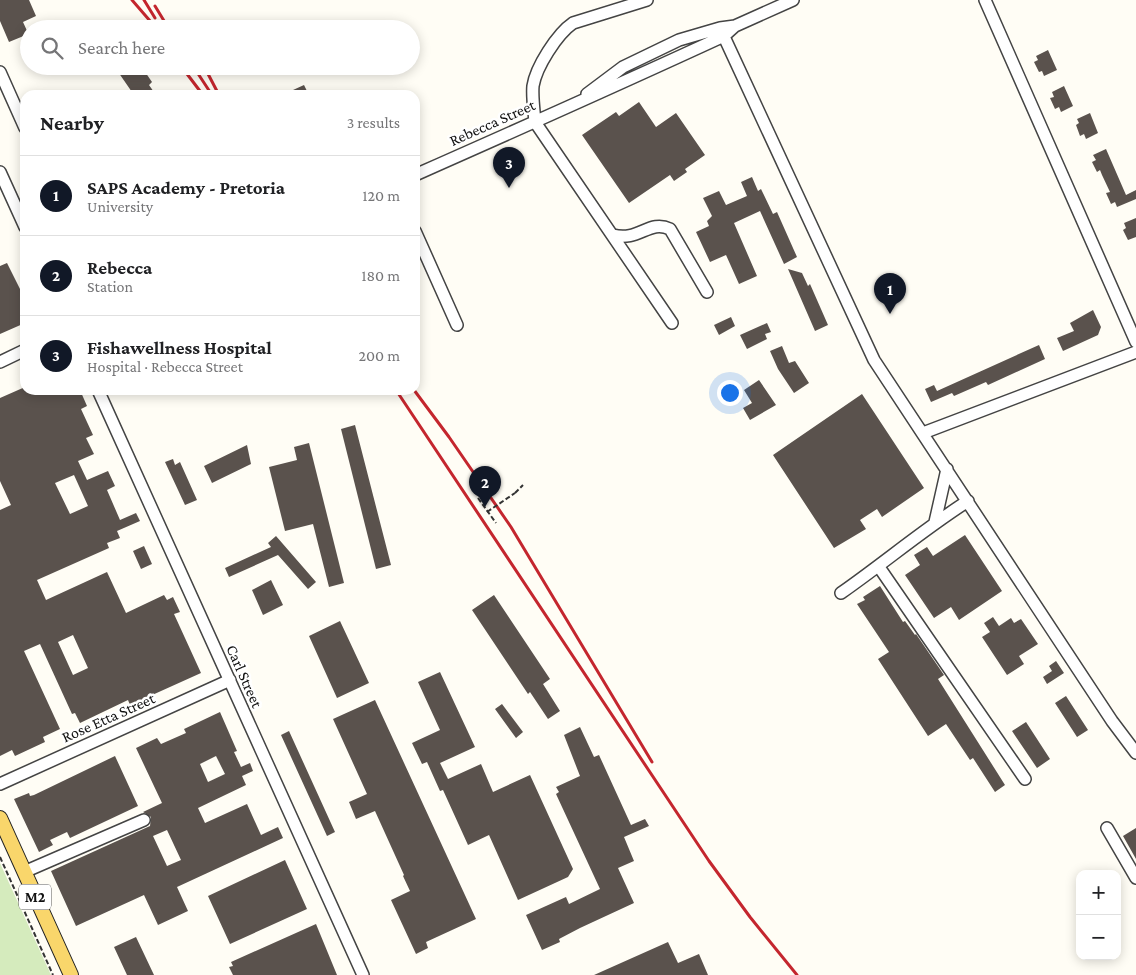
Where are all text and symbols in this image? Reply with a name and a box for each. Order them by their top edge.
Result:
search box [20,20,420,75]
icon: search [38,34,66,62]
text: Search here [78,37,165,58]
street label: Rebecca Street [447,96,538,149]
text: Nearby [40,111,104,135]
text: 3 results [347,114,400,131]
pin: 3 [493,147,525,188]
text: SAPS Academy - Pretoria [87,177,285,198]
text: 1 [53,187,59,204]
text: 120 m [362,187,400,204]
text: University [87,198,153,215]
text: Rebecca [87,257,152,278]
text: 2 [52,267,60,284]
text: 180 m [361,267,400,284]
pin: 1 [874,273,906,314]
text: Station [87,278,133,295]
text: Fishawellness Hospital [87,337,272,358]
text: 3 [52,347,60,364]
text: 200 m [358,347,400,364]
text: Hospital · Rebecca Street [87,358,243,375]
your location [717,380,743,406]
pin: 2 [469,466,501,507]
street label: Carl Street [223,642,266,711]
street label: Rose Etta Street [59,689,158,746]
map controls [1076,870,1121,960]
button: + [1076,870,1121,915]
road number: M2 [19,884,51,910]
button: − [1076,915,1121,960]

